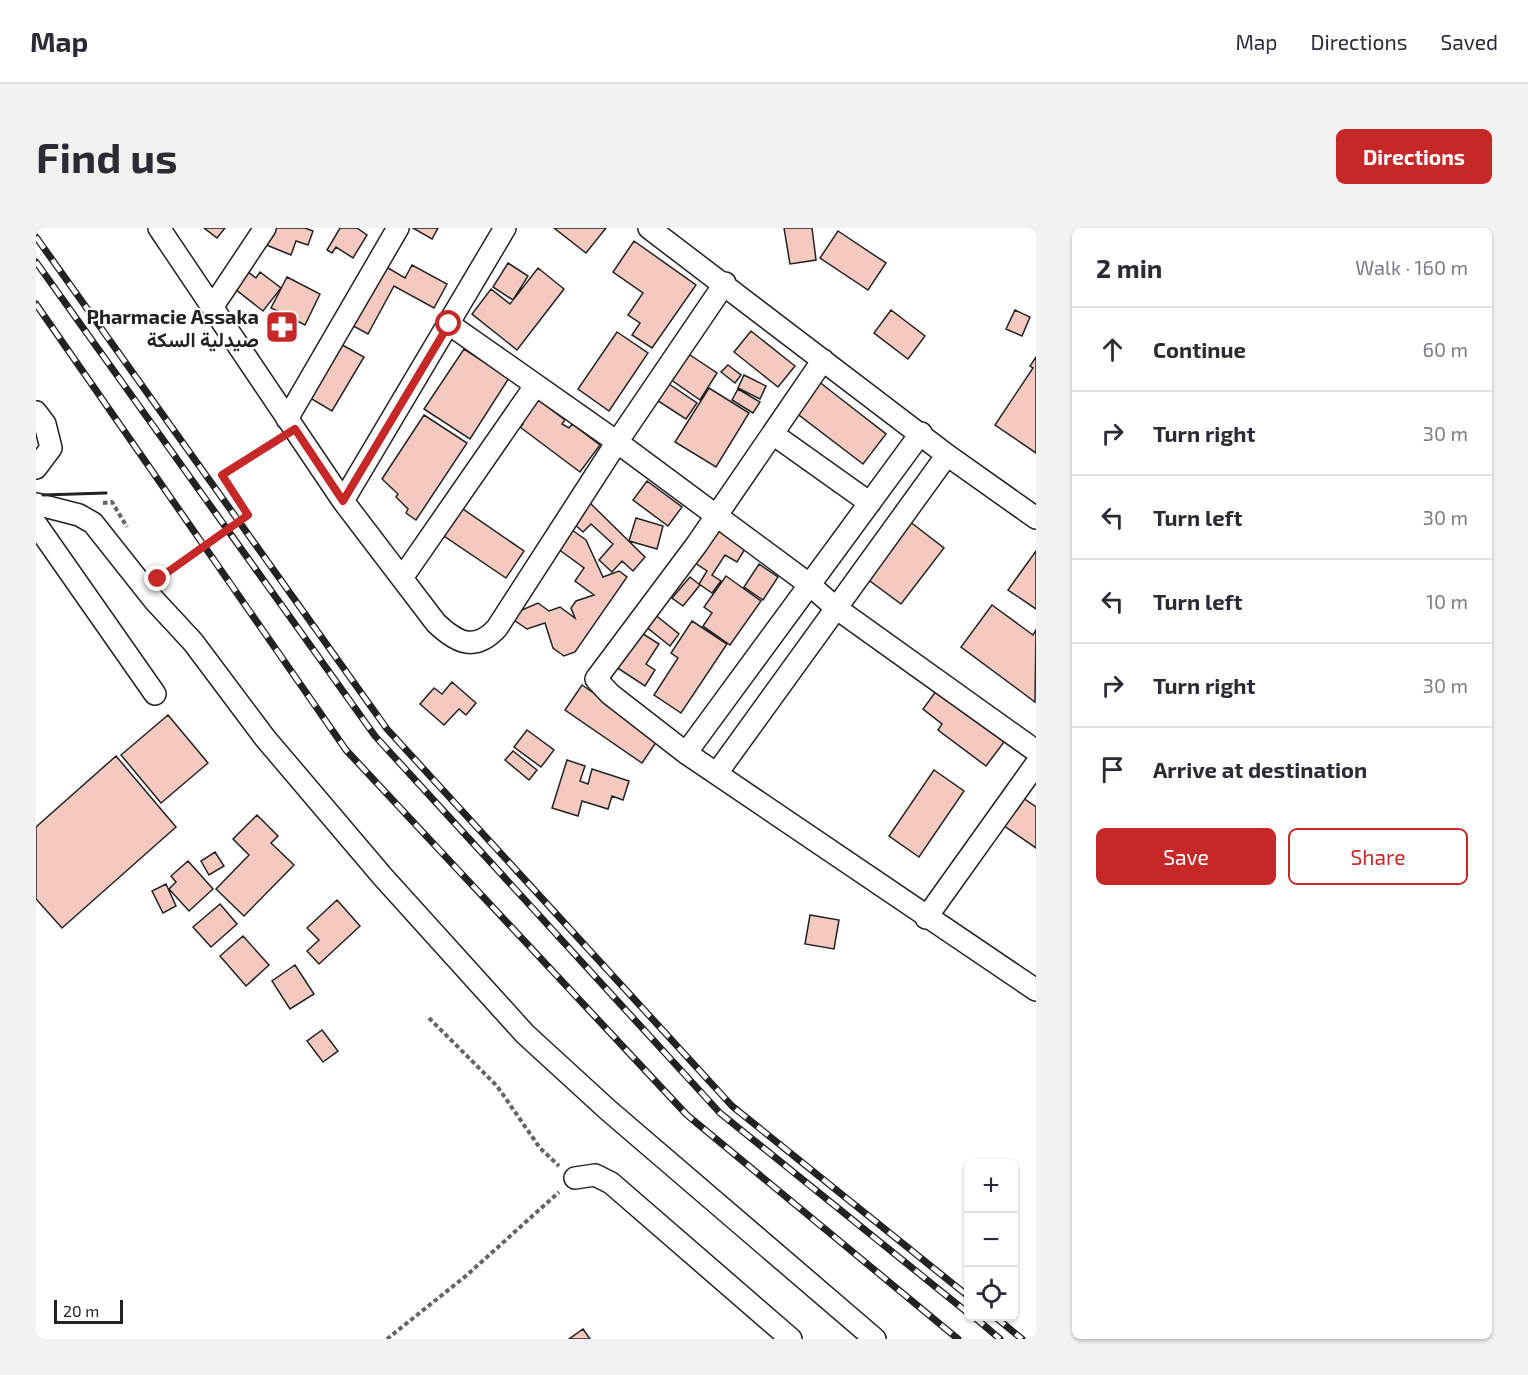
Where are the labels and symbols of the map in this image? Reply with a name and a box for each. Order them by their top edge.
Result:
place label: Pharmacie Assaka صيدلية السكة [87,304,259,352]
pharmacy icon: Pharmacie Assaka صيدلية السكة [264,309,300,345]
route start [435,310,461,336]
route end [144,565,170,591]
scale bar [54,1297,123,1324]

